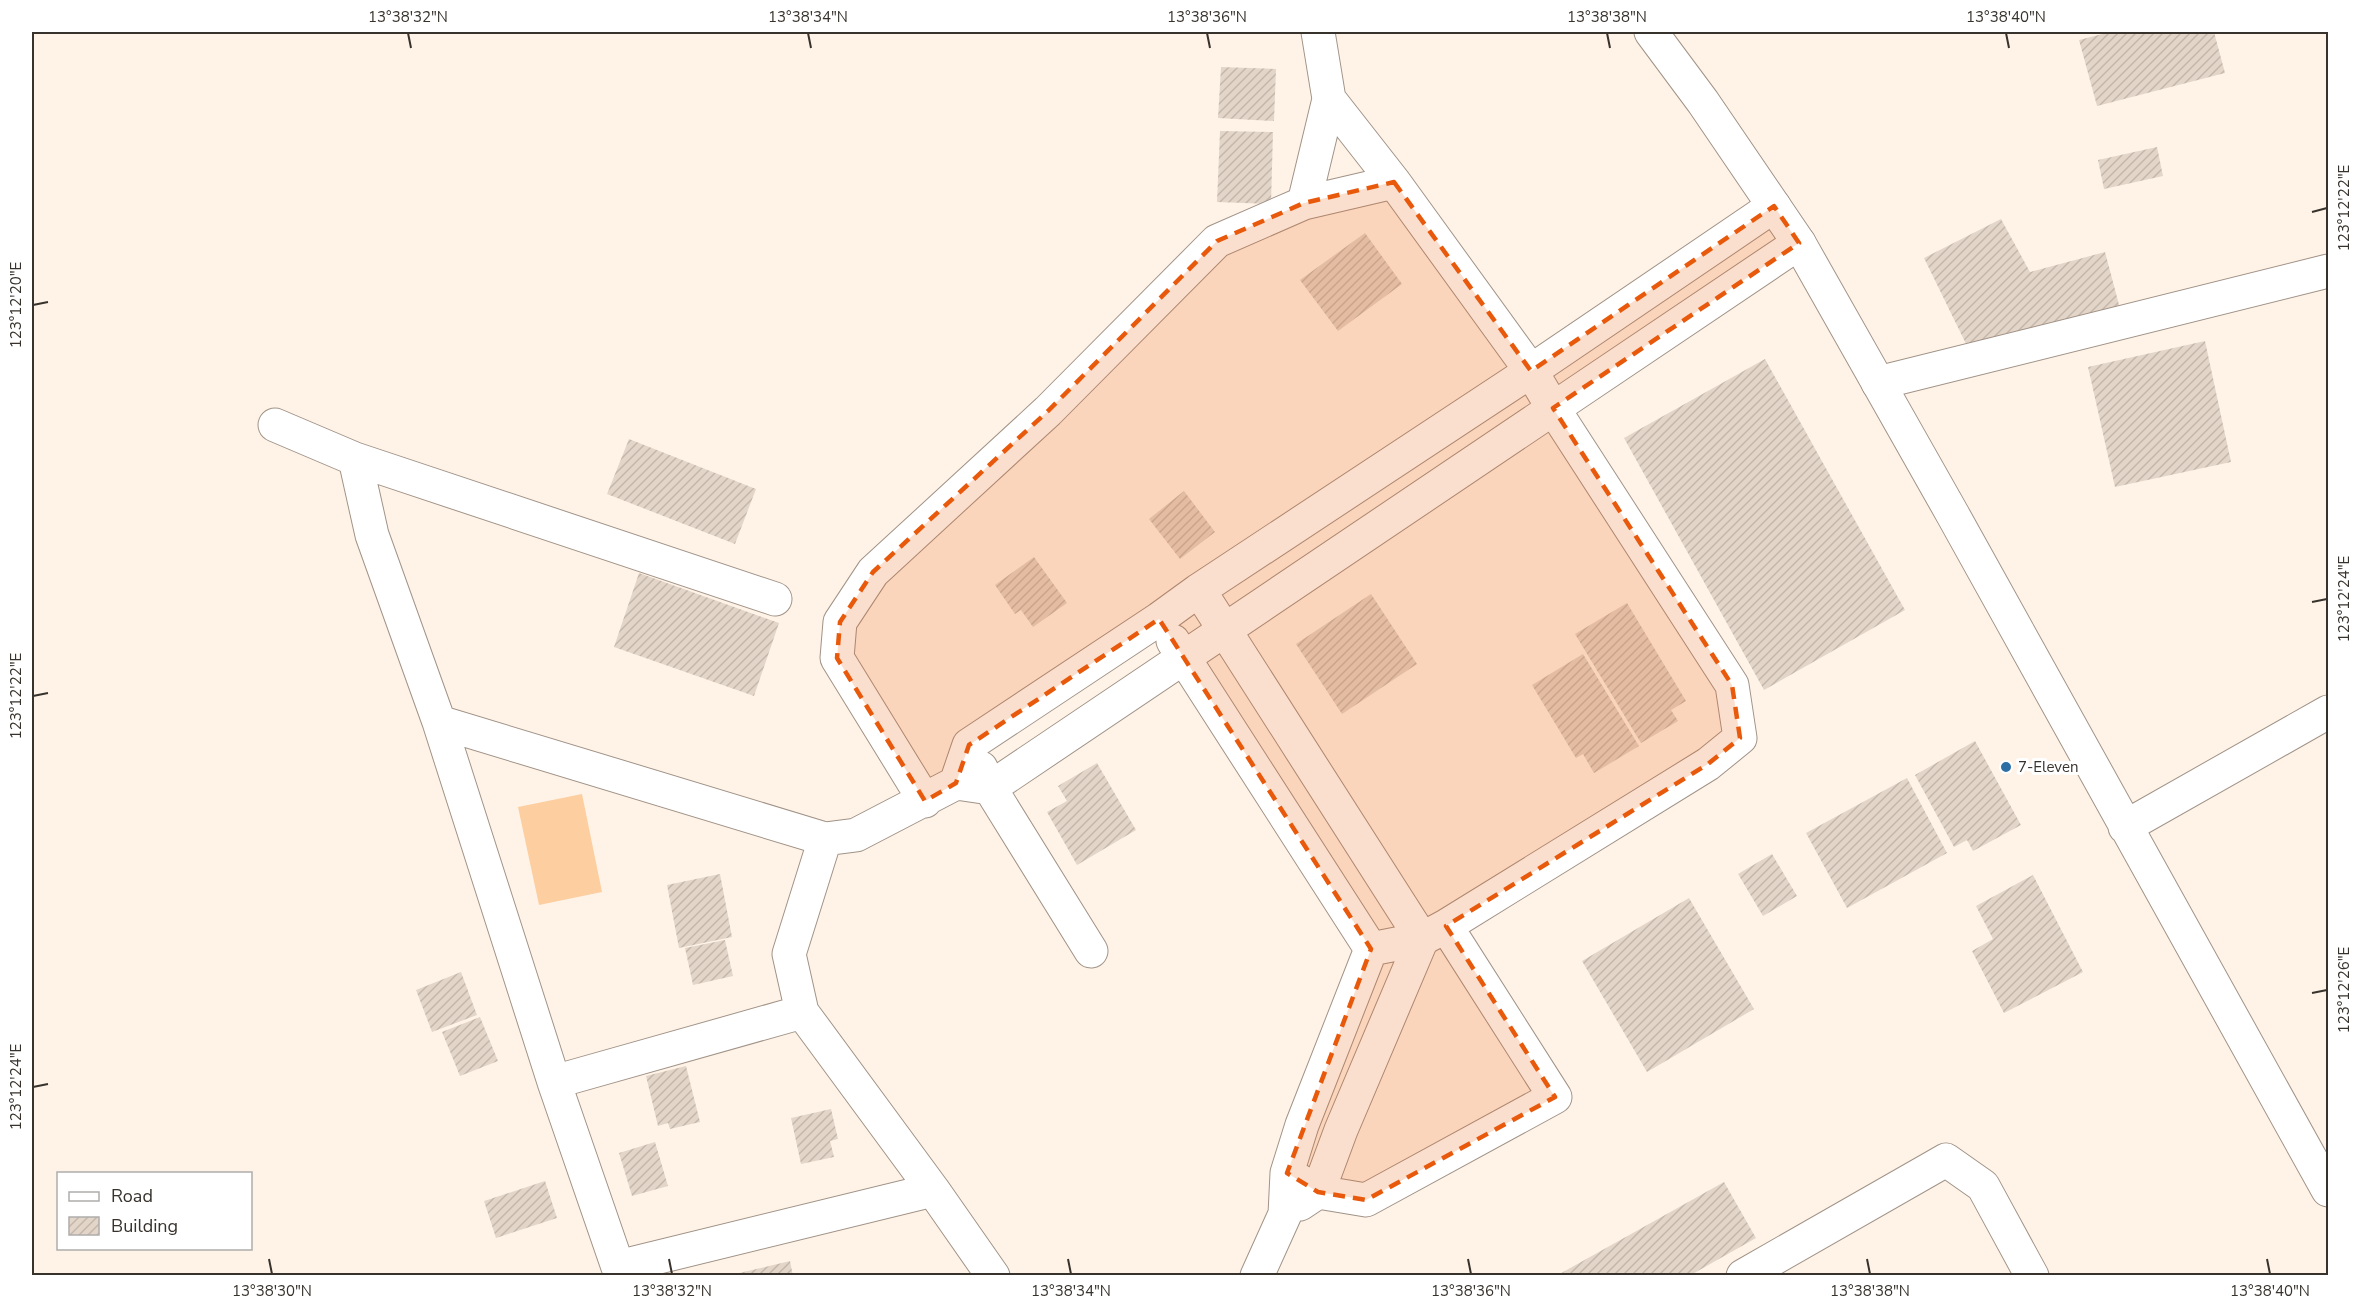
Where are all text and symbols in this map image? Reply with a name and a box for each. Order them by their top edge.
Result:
text: 13°38'32"N [368,7,448,27]
text: 13°38'34"N [768,7,848,27]
text: 13°38'36"N [1167,7,1247,27]
text: 13°38'38"N [1567,7,1647,27]
text: 13°38'40"N [1966,7,2046,27]
text: 123°12'22"E [2334,165,2354,251]
text: 123°12'20"E [6,262,26,348]
text: 123°12'24"E [2334,556,2354,642]
text: 123°12'22"E [6,653,26,739]
place label: 7-Eleven [2018,757,2078,777]
marker: 7-Eleven [1999,760,2013,774]
text: 123°12'26"E [2334,947,2354,1033]
text: 123°12'24"E [6,1044,26,1130]
legend [57,1172,252,1250]
text: Road [111,1184,153,1208]
text: Building [111,1214,178,1238]
text: 13°38'30"N [232,1281,312,1301]
text: 13°38'32"N [632,1281,712,1301]
text: 13°38'34"N [1031,1281,1111,1301]
text: 13°38'36"N [1431,1281,1511,1301]
text: 13°38'38"N [1830,1281,1910,1301]
text: 13°38'40"N [2230,1281,2310,1301]

